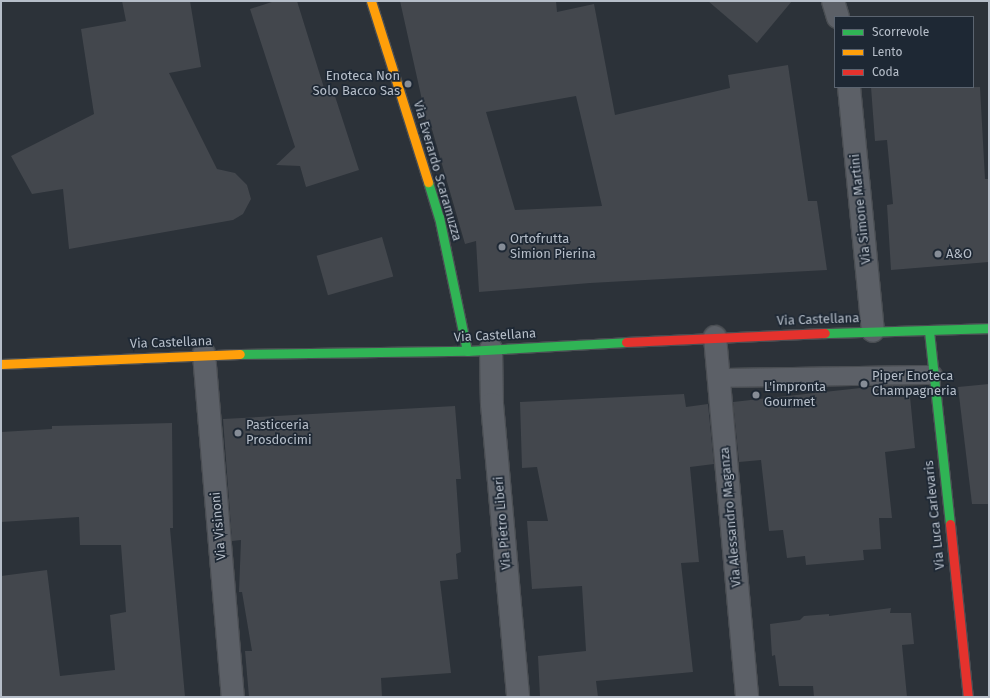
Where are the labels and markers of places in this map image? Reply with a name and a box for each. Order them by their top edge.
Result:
place label: Enoteca Non Solo Bacco Sas [313,69,400,100]
marker: Enoteca Non Solo Bacco Sas [403,79,413,89]
place label: Ortofrutta Simion Pierina [510,232,596,263]
marker: Ortofrutta Simion Pierina [497,242,507,252]
place label: A&O [946,246,972,262]
marker: A&O [933,249,943,259]
place label: Piper Enoteca Champagneria [872,369,957,400]
marker: Piper Enoteca Champagneria [859,379,869,389]
place label: L'impronta Gourmet [764,380,826,411]
marker: L'impronta Gourmet [751,390,761,400]
place label: Pasticceria Prosdocimi [246,418,312,449]
marker: Pasticceria Prosdocimi [233,428,243,438]

